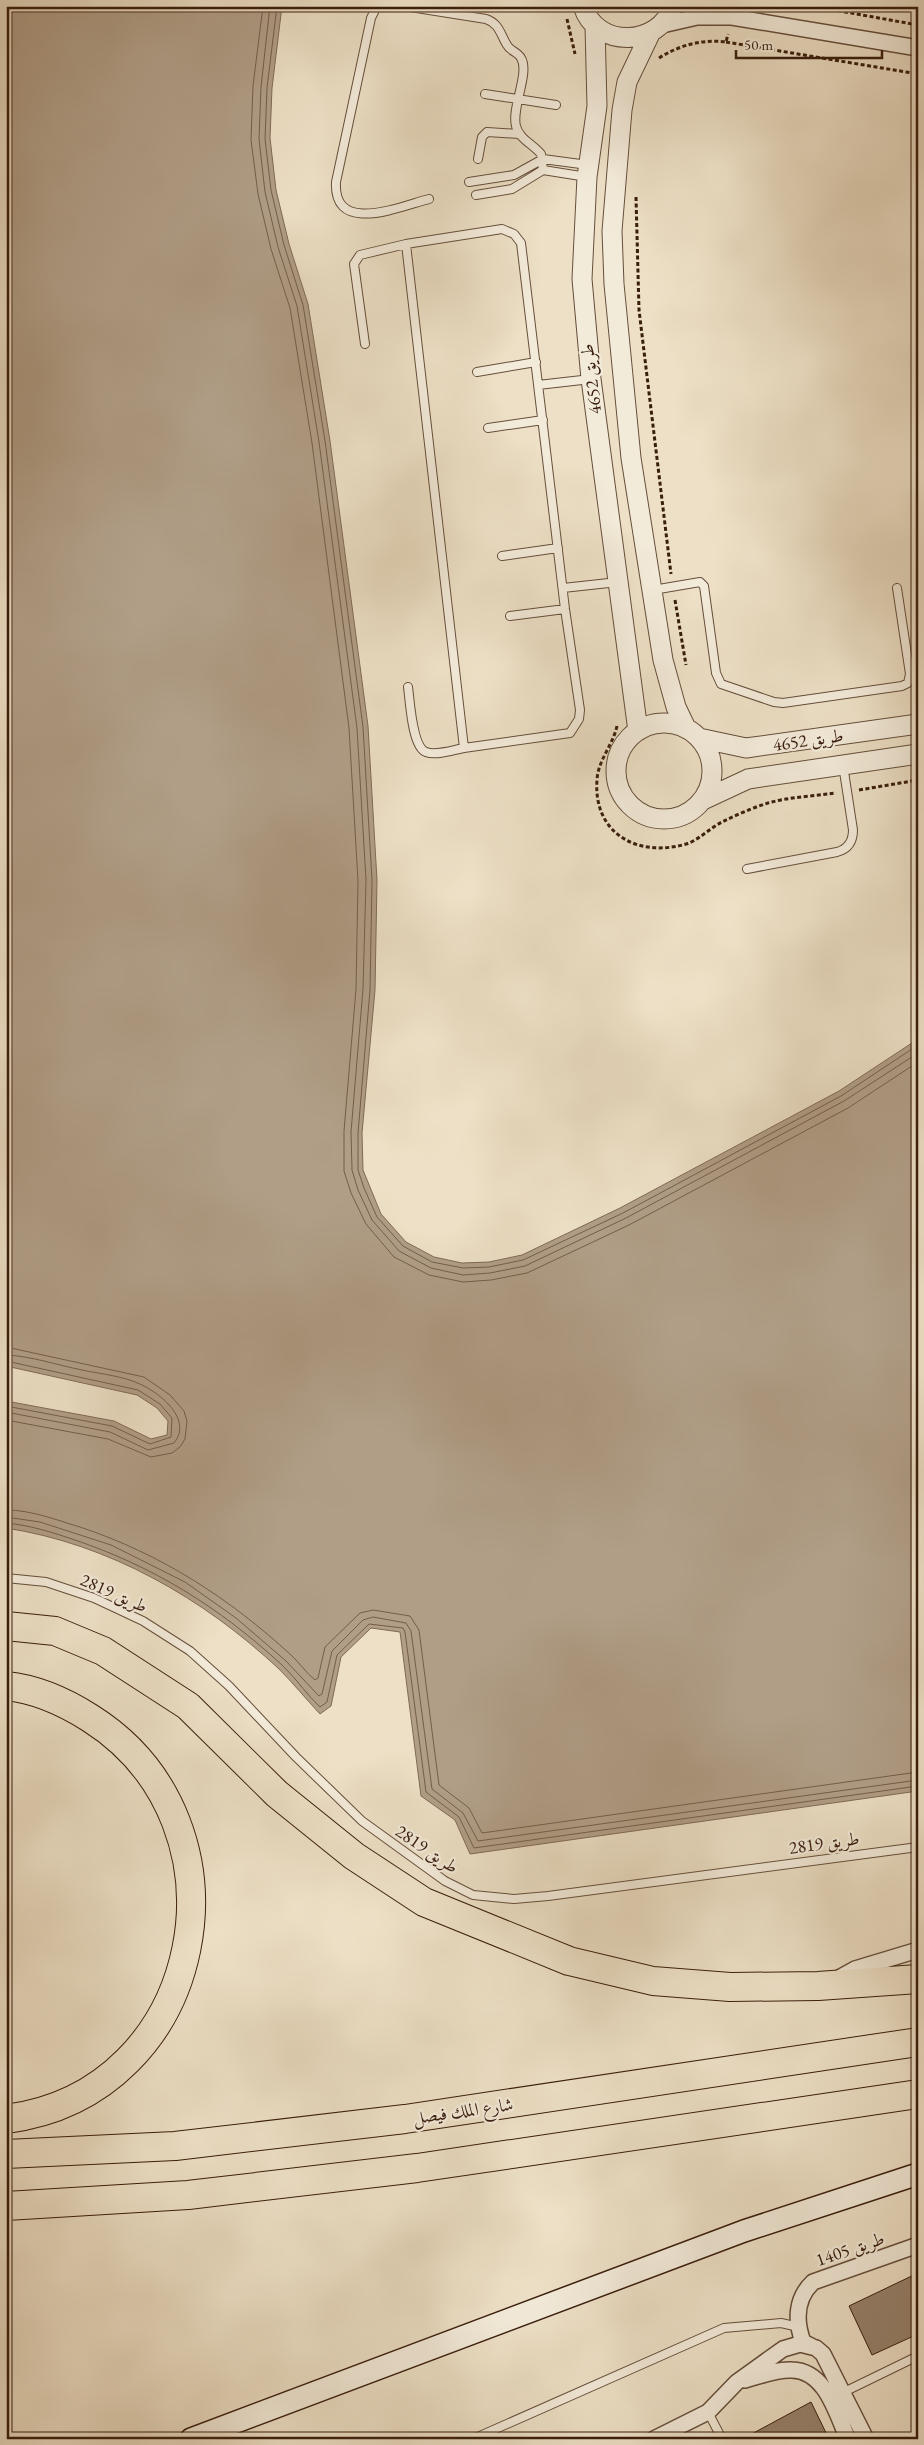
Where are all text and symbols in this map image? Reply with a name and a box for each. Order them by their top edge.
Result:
scale bar [736,28,883,60]
text: 50 m [744,35,773,54]
street label: طريق 4652 [575,342,607,416]
street label: طريق 4652 [771,723,845,757]
street label: طريق 2819 [77,1568,151,1618]
street label: طريق 2819 [391,1819,463,1879]
street label: طريق 2819 [787,1826,861,1860]
street label: شارع الملك فيصل [411,2092,515,2133]
street label: طريق 1405 [812,2226,888,2272]

